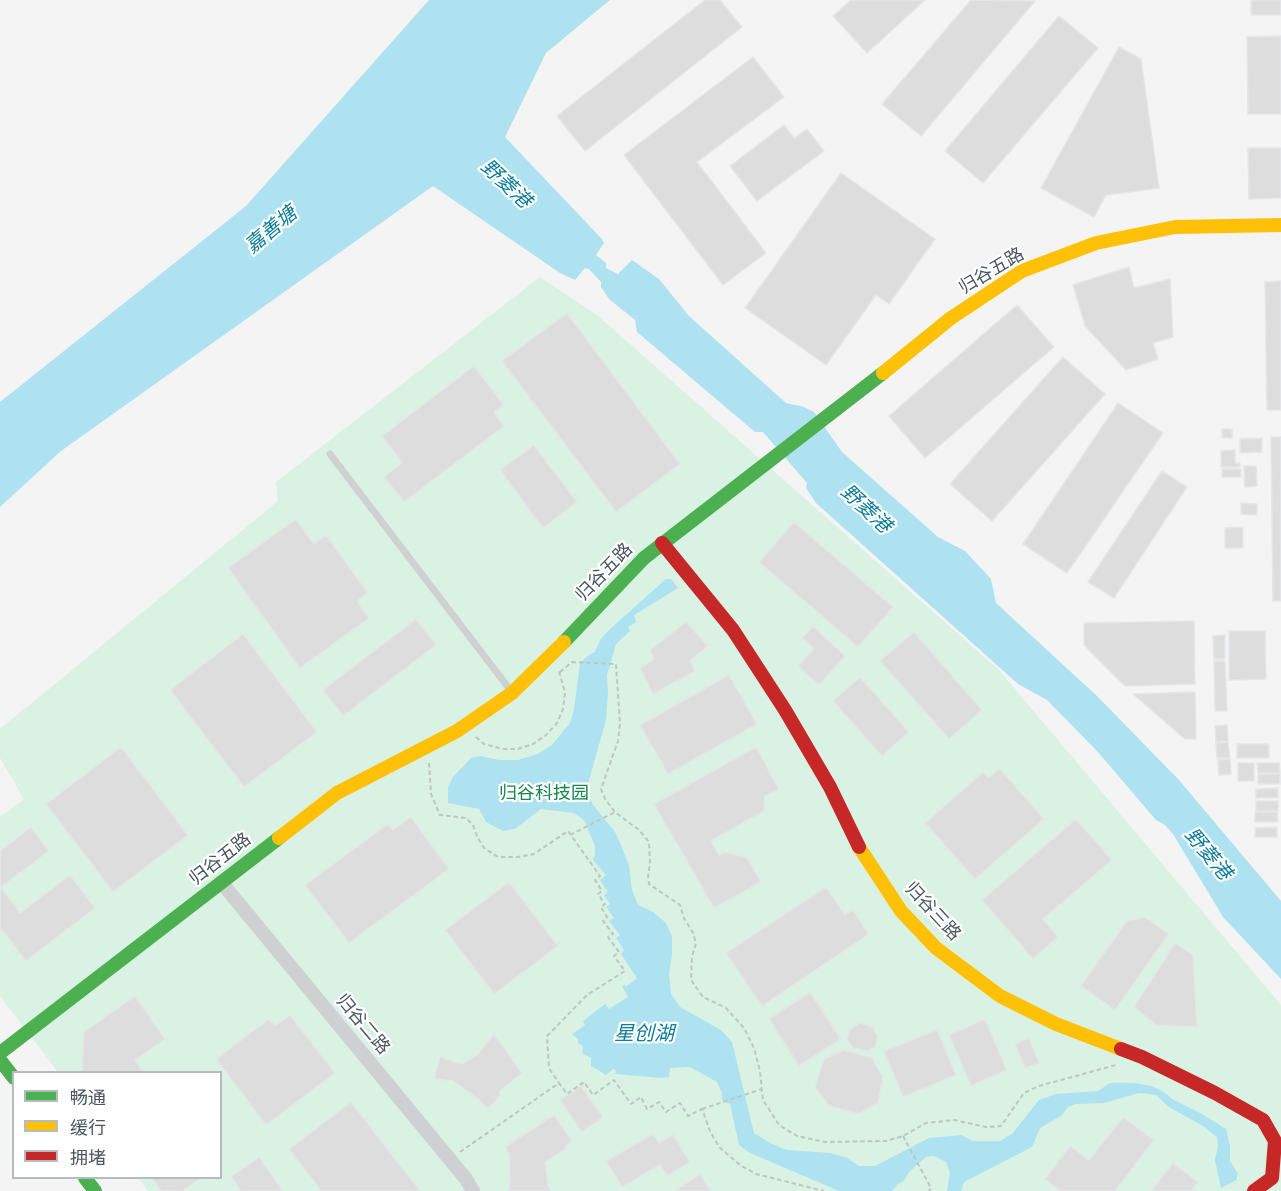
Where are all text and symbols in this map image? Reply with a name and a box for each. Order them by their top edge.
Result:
water label: 野菱港 [475,156,535,214]
water label: 嘉善塘 [241,203,303,259]
street label: 归谷五路 [956,244,1028,300]
water label: 野菱港 [835,481,895,539]
street label: 归谷五路 [572,540,638,606]
park label: 归谷科技园 [499,784,589,806]
water label: 野菱港 [1179,824,1235,886]
street label: 归谷五路 [186,829,256,891]
street label: 归谷三路 [900,878,964,946]
street label: 归谷二路 [331,990,393,1060]
water label: 星创湖 [614,1023,674,1047]
legend [12,1071,222,1179]
text: 畅通 [70,1086,106,1110]
text: 缓行 [70,1116,106,1140]
text: 拥堵 [70,1146,106,1170]

